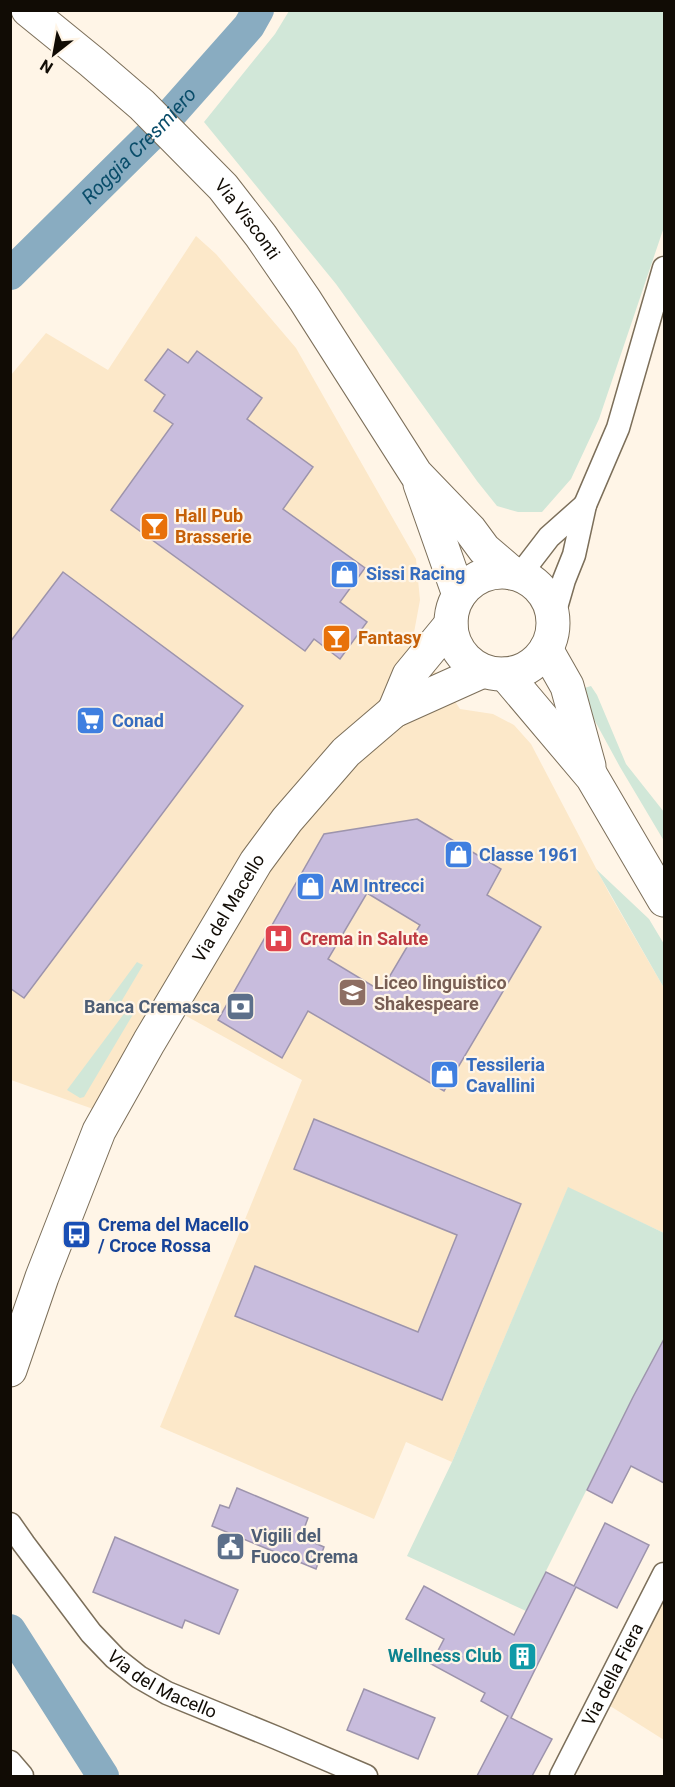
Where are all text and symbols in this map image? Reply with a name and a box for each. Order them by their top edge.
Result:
north arrow [24,24,84,84]
text: N [37,55,56,77]
water label: Roggia Cresmiero [76,82,201,209]
street label: Via Visconti [211,174,285,263]
place label: Hall Pub Brasserie [175,505,252,547]
bar icon: Hall Pub Brasserie [138,510,170,542]
shop icon: Sissi Racing [329,558,361,590]
place label: Sissi Racing [366,563,465,584]
bar icon: Fantasy [321,622,353,654]
place label: Fantasy [358,627,422,648]
supermarket icon: Conad [75,705,107,737]
place label: Conad [112,710,164,731]
shop icon: Classe 1961 [442,839,474,871]
place label: Classe 1961 [479,844,579,865]
street label: Via del Macello [188,849,269,966]
shop icon: AM Intrecci [294,870,326,902]
place label: AM Intrecci [331,875,424,896]
hospital icon: Crema in Salute [263,923,295,955]
place label: Crema in Salute [300,928,429,949]
place label: Liceo linguistico Shakespeare [374,972,507,1014]
school or university icon: Liceo linguistico Shakespeare [337,977,369,1009]
bank icon: Banca Cremasca [225,991,257,1023]
place label: Banca Cremasca [84,996,220,1017]
place label: Tessileria Cavallini [466,1054,545,1096]
shop icon: Tessileria Cavallini [429,1059,461,1091]
place label: Crema del Macello / Croce Rossa [97,1214,249,1256]
bus stop icon: Crema del Macello / Croce Rossa [61,1219,93,1251]
place label: Vigili del Fuoco Crema [251,1525,358,1567]
public building icon: Vigili del Fuoco Crema [214,1530,246,1562]
street label: Via della Fiera [577,1619,647,1729]
building icon: Wellness Club [507,1640,539,1672]
place label: Wellness Club [388,1645,502,1666]
street label: Via del Macello [103,1646,220,1722]

